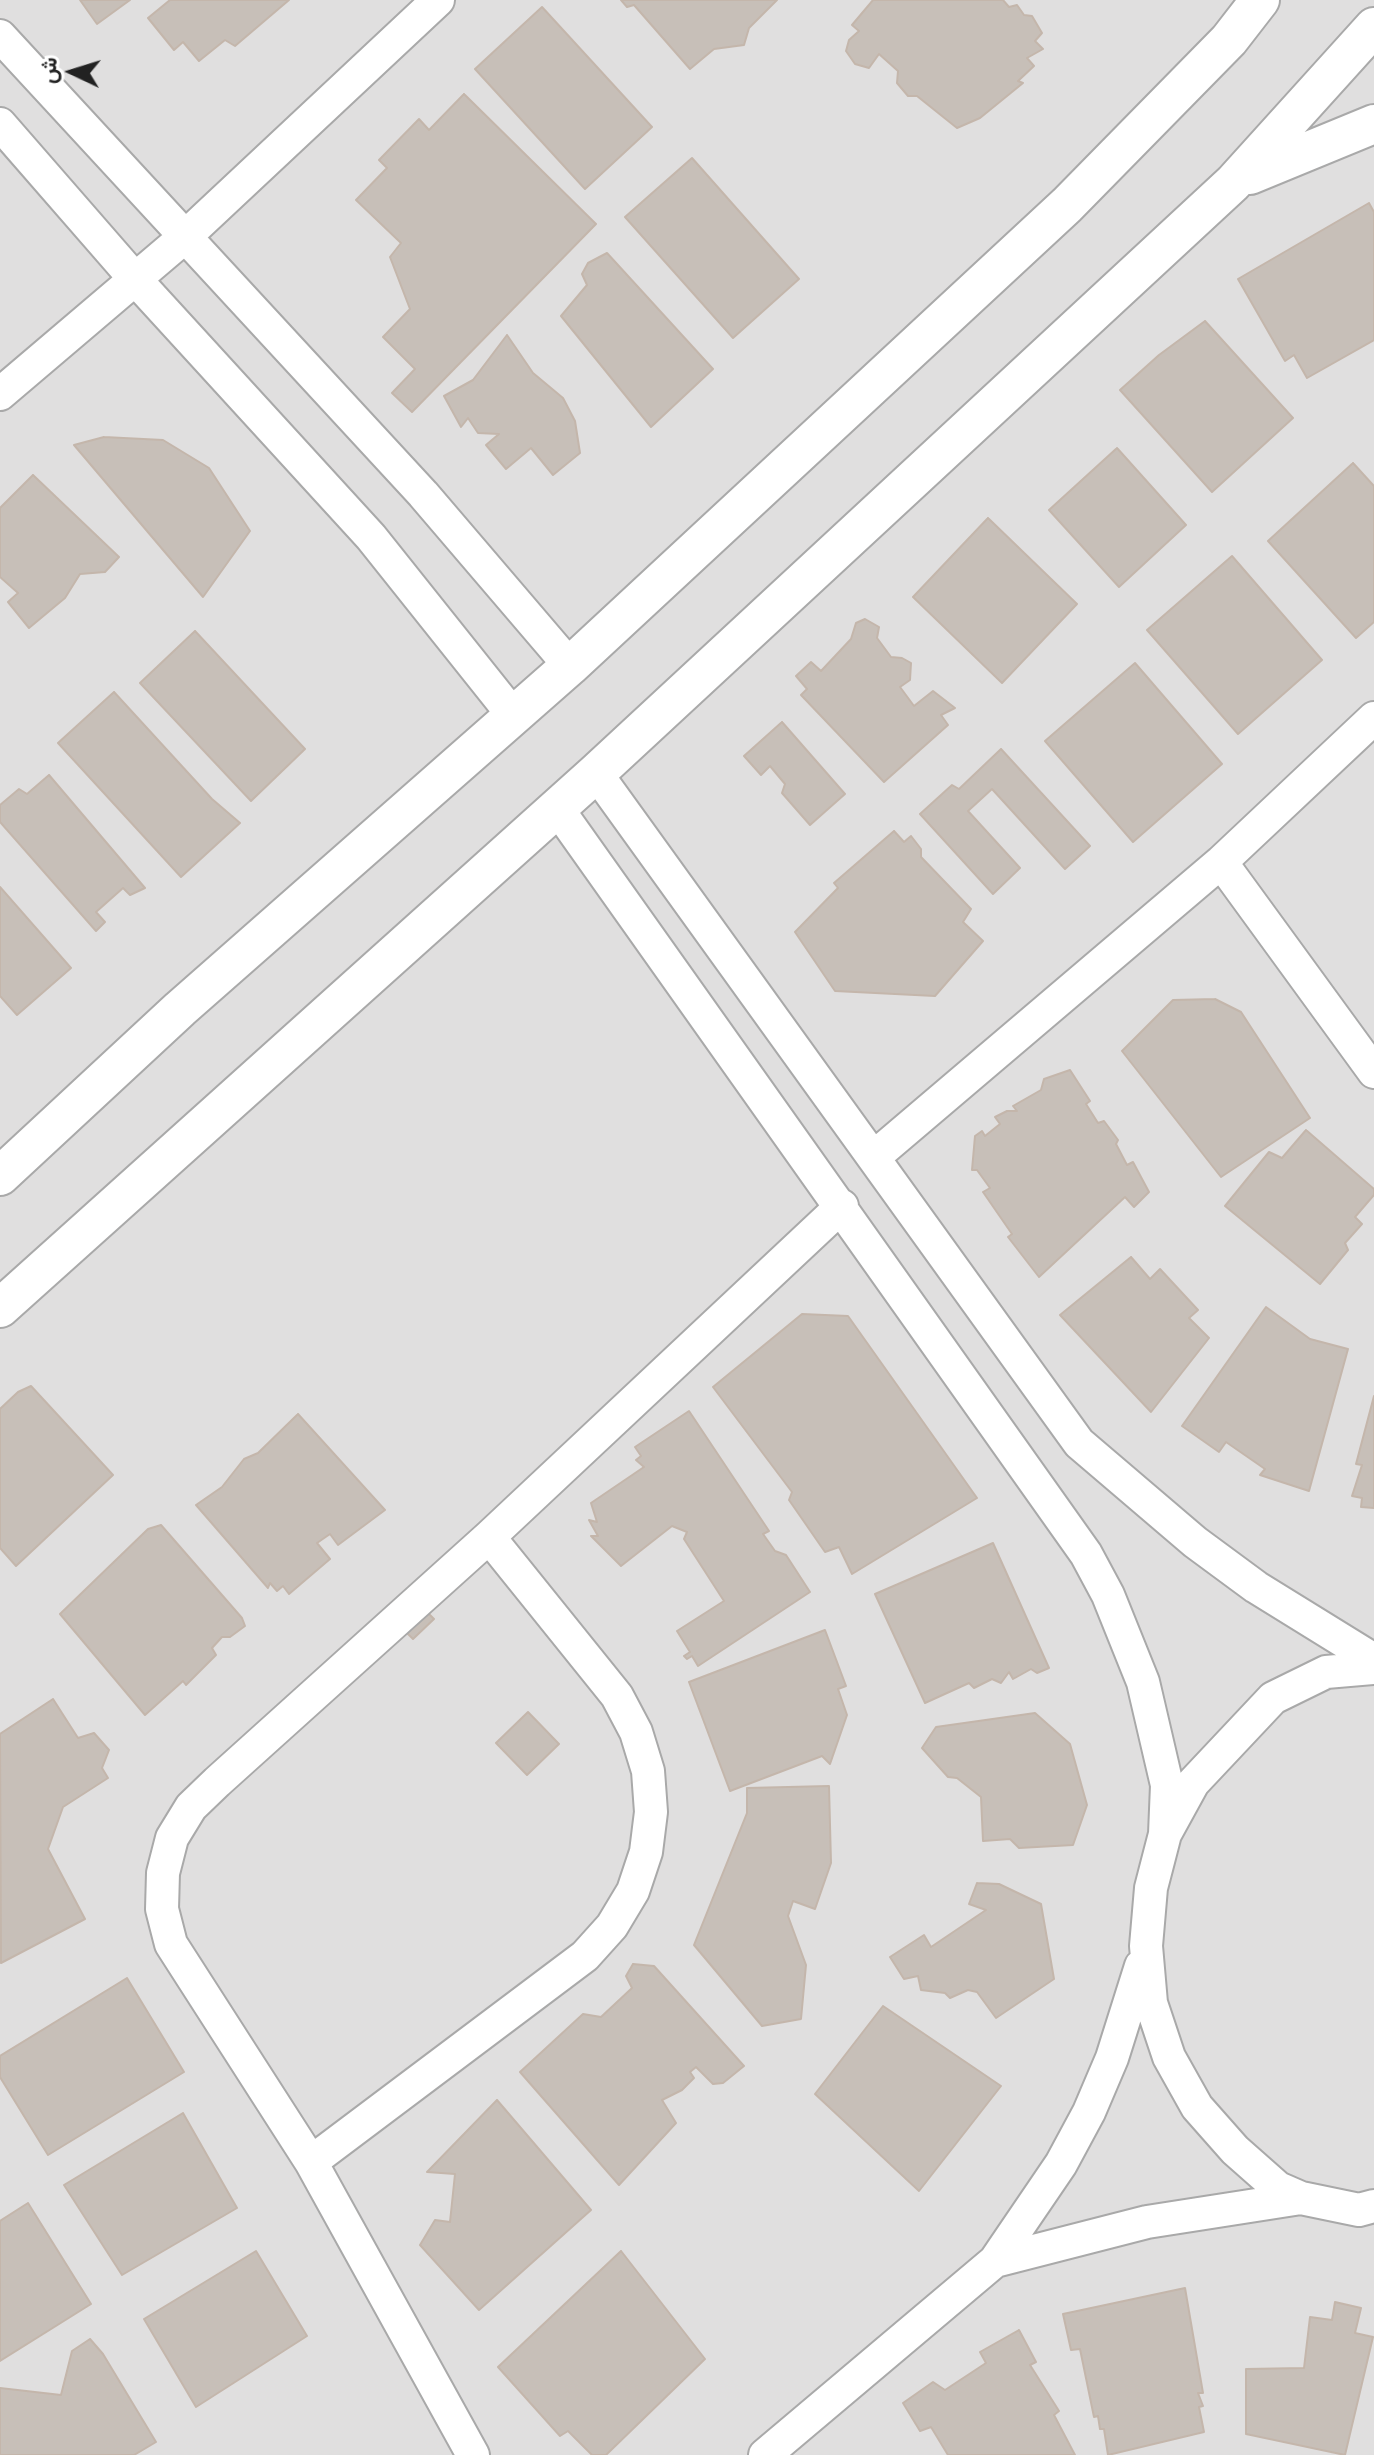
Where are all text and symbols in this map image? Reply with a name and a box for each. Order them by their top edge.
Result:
north arrow [32,32,112,112]
text: ش [31,56,65,85]

